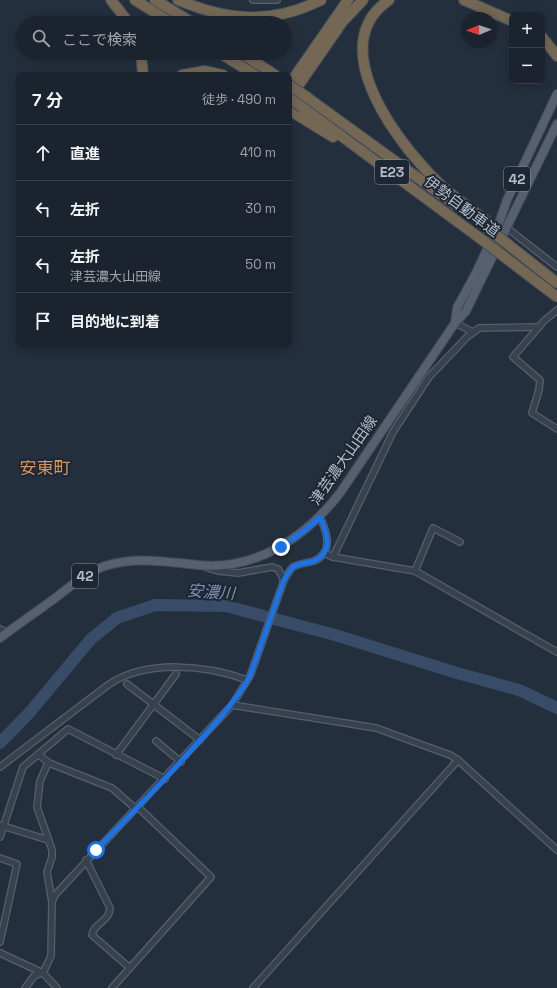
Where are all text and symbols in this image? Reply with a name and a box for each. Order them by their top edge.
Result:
north arrow [461,12,497,48]
map controls [509,12,545,84]
button: + [509,12,545,48]
search box [16,16,292,60]
icon: search [30,27,52,49]
text: ここで検索 [62,30,137,49]
button: − [509,48,545,84]
text: 7 分 [32,89,63,111]
text: 徒歩 · 490 m [202,91,276,108]
icon: ahead [32,142,54,164]
text: 直進 [70,144,100,163]
text: 410 m [240,144,276,161]
road number: E23 [375,160,409,184]
road number: 42 [504,167,530,191]
street label: 伊勢自動車道 [420,171,504,241]
icon: left [32,198,54,220]
text: 左折 [70,200,100,219]
text: 30 m [245,200,276,217]
text: 左折 [70,247,100,266]
icon: left [32,254,54,276]
text: 50 m [245,256,276,273]
text: 津芸濃大山田線 [70,268,161,285]
icon: arrive [32,310,54,332]
text: 目的地に到着 [70,312,160,331]
street label: 津芸濃大山田線 [305,412,381,508]
district label: 安東町 [20,457,71,479]
route end [272,538,290,556]
road number: 42 [72,564,98,588]
water label: 安濃川 [186,580,238,604]
route start [87,841,105,859]

